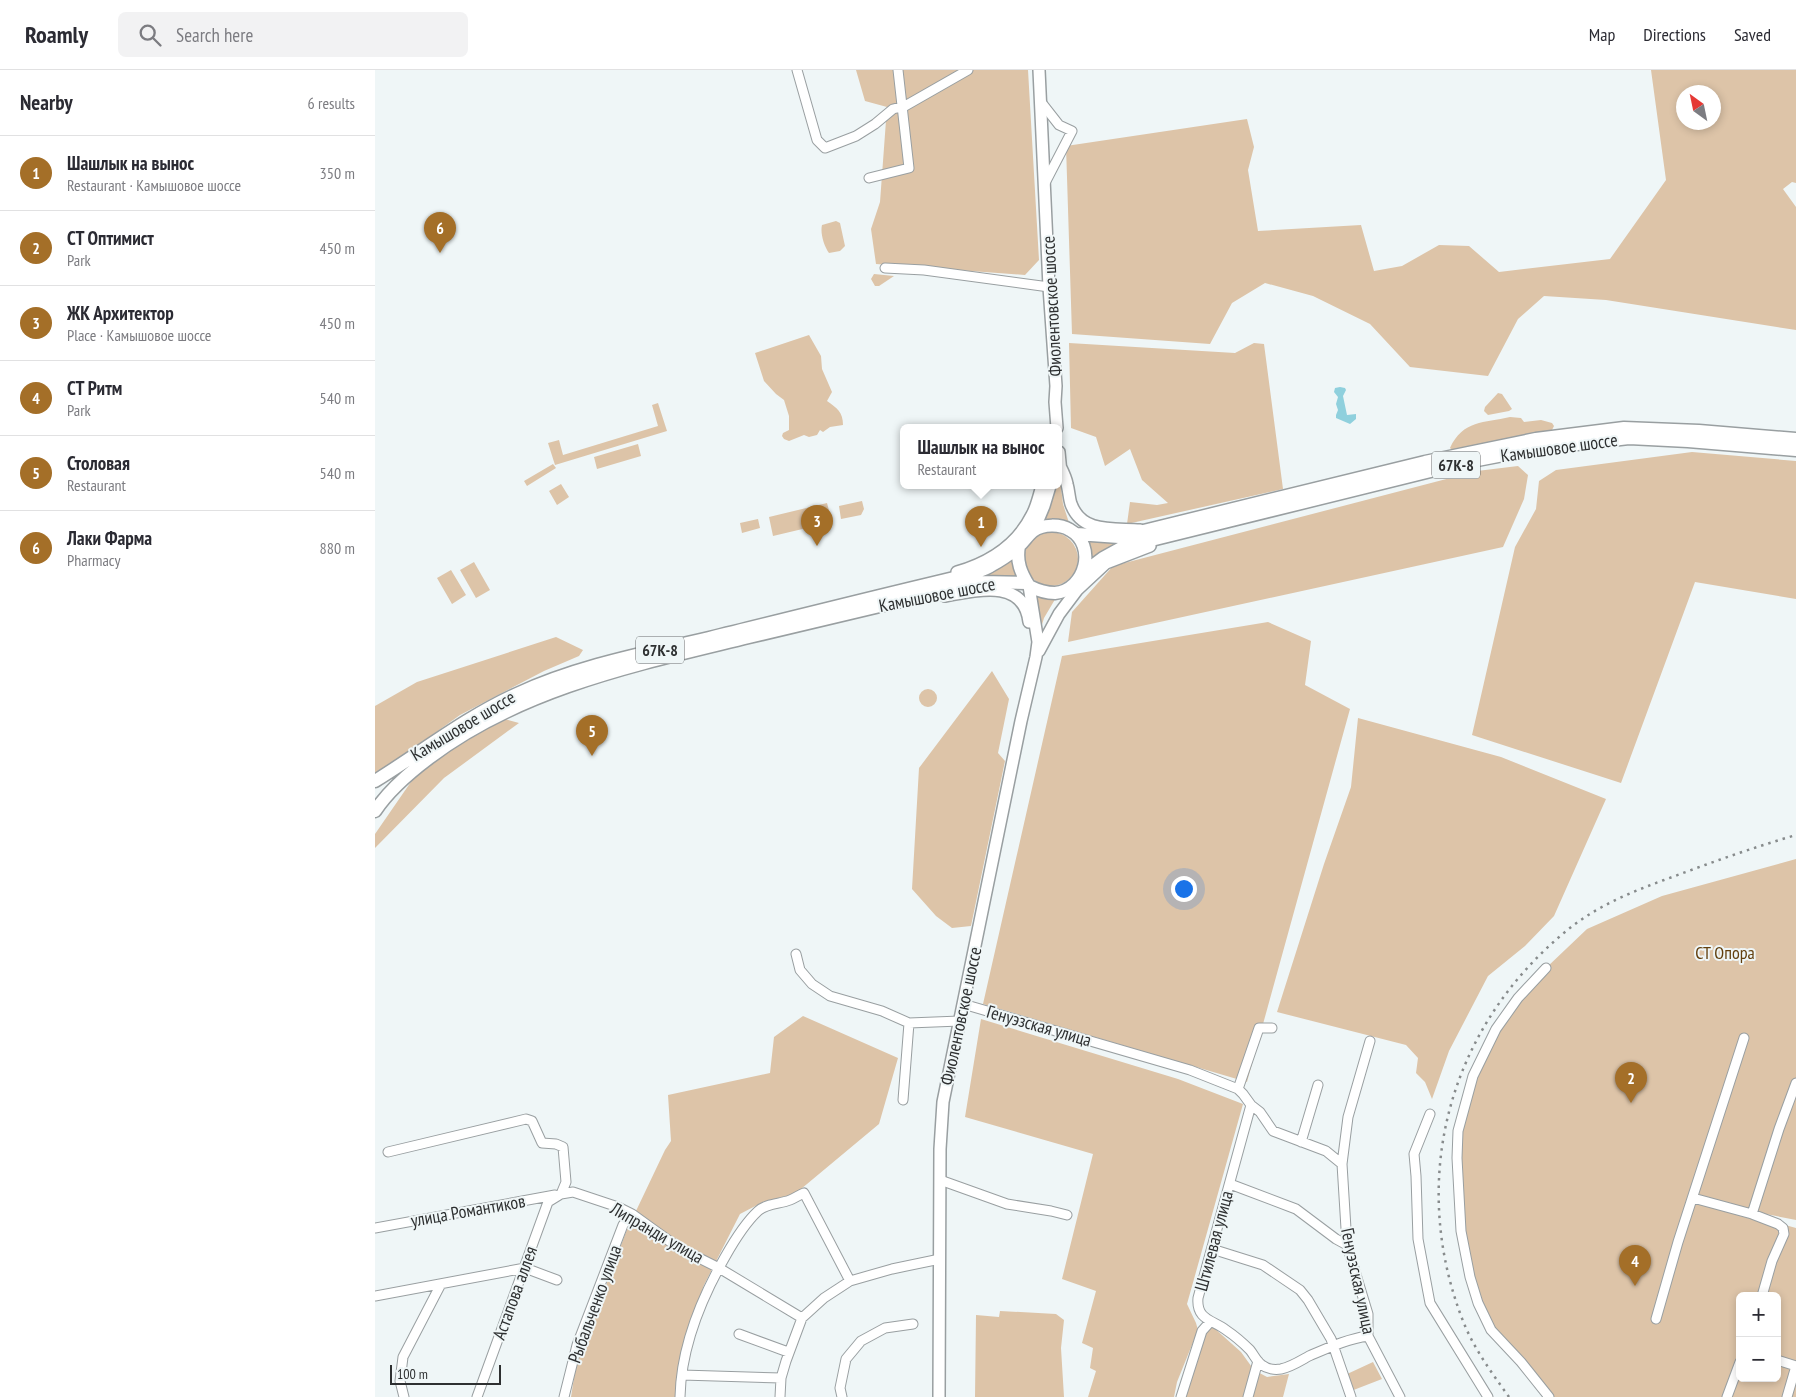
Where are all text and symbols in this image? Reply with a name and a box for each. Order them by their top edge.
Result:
search box [118,12,468,57]
text: Roamly [25,19,88,50]
icon: search [136,21,164,49]
text: Search here [176,23,253,47]
text: Map [1589,23,1615,46]
text: Directions [1643,23,1706,46]
text: Saved [1734,23,1771,46]
north arrow [1676,85,1721,130]
text: Nearby [20,89,73,116]
text: 6 results [308,93,355,113]
text: Шашлык на вынос [67,151,194,175]
text: 1 [32,163,40,183]
text: 350 m [320,163,355,183]
text: Restaurant · Камышовое шоссе [67,175,241,195]
pin: 6 [424,212,456,253]
text: СТ Оптимист [67,226,154,250]
street label: Фиолентовское шоссе [1036,235,1067,377]
text: 2 [32,238,40,258]
text: 450 m [320,238,355,258]
text: Park [67,250,91,270]
text: ЖК Архитектор [67,301,174,325]
text: 3 [32,313,40,333]
text: 450 m [320,313,355,333]
text: Place · Камышовое шоссе [67,325,211,345]
text: СТ Ритм [67,376,122,400]
text: 4 [32,388,40,408]
text: 540 m [320,388,355,408]
text: Park [67,400,91,420]
popup [900,424,1062,489]
street label: Камышовое шоссе [1499,428,1619,467]
text: Шашлык на вынос [917,435,1045,459]
text: Столовая [67,451,130,475]
road number: 67К-8 [1432,452,1480,478]
text: Restaurant [917,459,976,479]
text: 5 [32,463,40,483]
text: 540 m [320,463,355,483]
text: Restaurant [67,475,126,495]
pin: 3 [801,505,833,546]
pin: 1 [965,506,997,547]
text: Лаки Фарма [67,526,152,550]
text: 6 [32,538,40,558]
text: 880 m [320,538,355,558]
text: Pharmacy [67,550,120,570]
street label: Камышовое шоссе [877,572,997,617]
road number: 67К-8 [636,636,684,664]
street label: Камышовое шоссе [406,685,519,766]
pin: 5 [576,715,608,756]
your location [1171,876,1197,902]
park label: СТ Опора [1695,941,1755,964]
street label: Фиолентовское шоссе [935,945,986,1087]
street label: Генуэзская улица [984,1000,1094,1051]
pin: 2 [1615,1062,1647,1103]
street label: Штилевая улица [1189,1188,1238,1294]
street label: улица Романтиков [409,1189,527,1232]
street label: Липранди улица [606,1196,708,1269]
street label: Генуэзская улица [1336,1226,1381,1336]
street label: Рыбальченко улица [563,1242,626,1366]
street label: Астапова аллея [487,1243,542,1343]
pin: 4 [1619,1245,1651,1286]
map controls [1736,1292,1781,1382]
button: + [1736,1292,1781,1337]
button: − [1736,1337,1781,1382]
scale bar [390,1362,501,1385]
text: 100 m [397,1365,428,1383]

